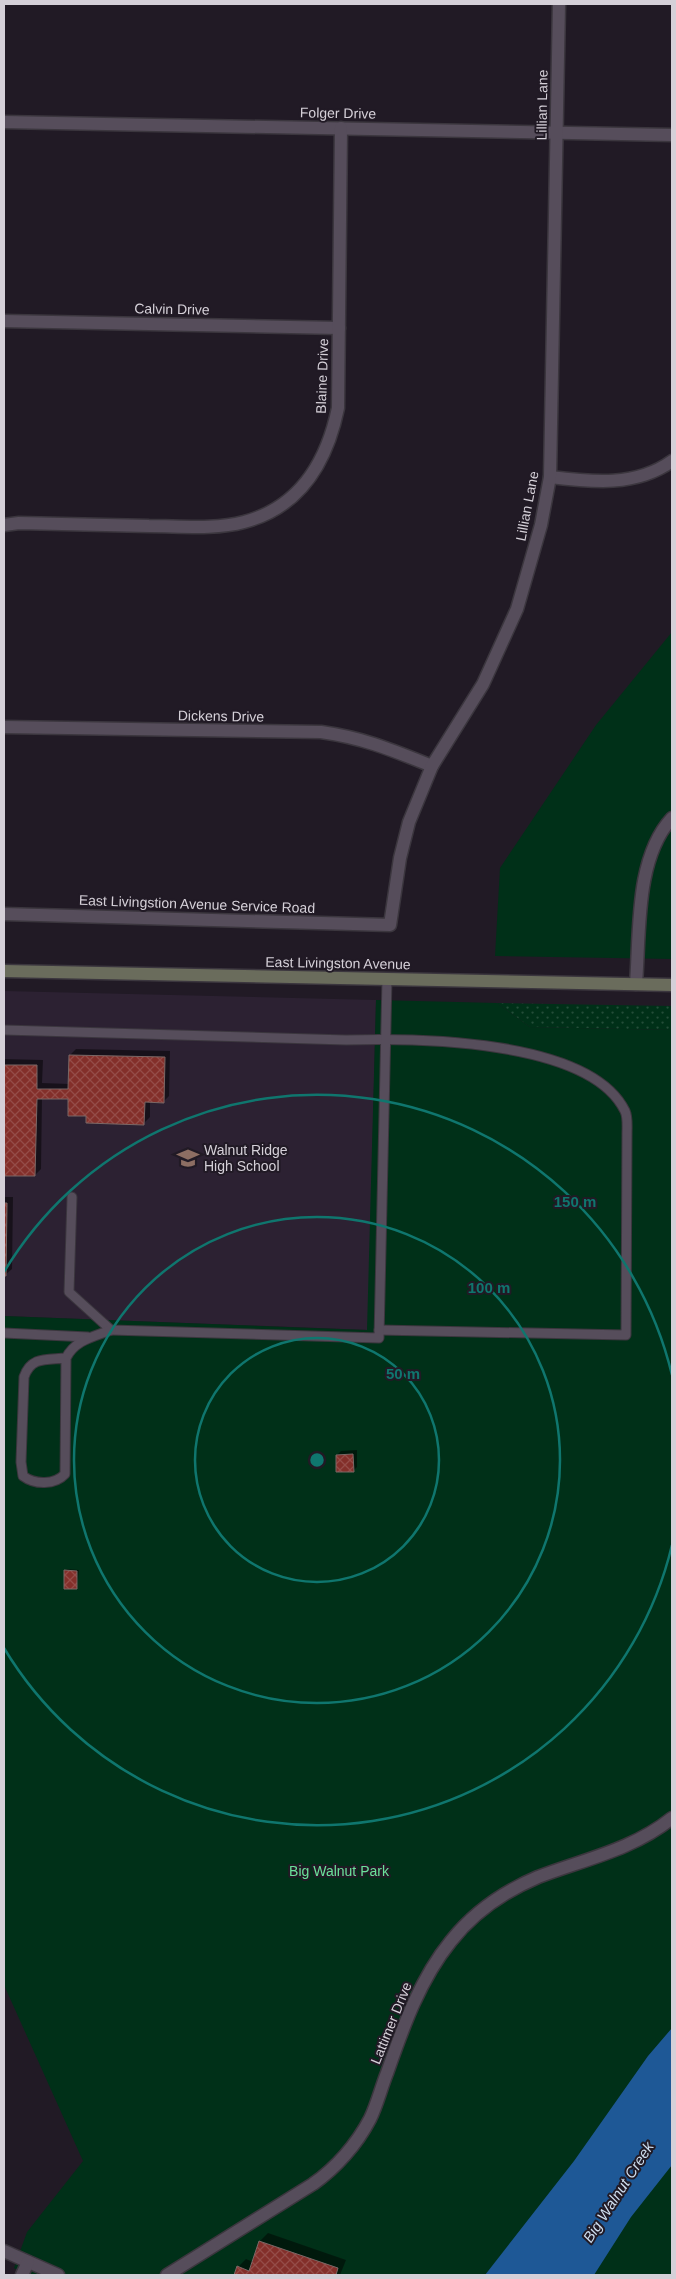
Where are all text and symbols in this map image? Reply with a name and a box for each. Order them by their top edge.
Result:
street label: Lillian Lane [533,69,551,141]
street label: Folger Drive [300,104,376,122]
street label: Calvin Drive [134,300,210,318]
street label: Blaine Drive [313,338,331,414]
street label: Lillian Lane [512,470,542,542]
street label: Dickens Drive [178,707,265,725]
street label: East Livingstion Avenue Service Road [79,892,315,916]
street label: East Livingston Avenue [265,954,411,972]
place label: Walnut Ridge High School [204,1142,288,1174]
school or university icon: Walnut Ridge High School [175,1145,201,1171]
text: 150 m [554,1193,596,1210]
text: 100 m [468,1279,510,1296]
text: 50 m [386,1365,420,1382]
centre of rings [308,1451,326,1469]
park label: Big Walnut Park [289,1863,390,1879]
street label: Lattimer Drive [367,1979,415,2066]
water label: Big Walnut Creek [579,2137,658,2245]

